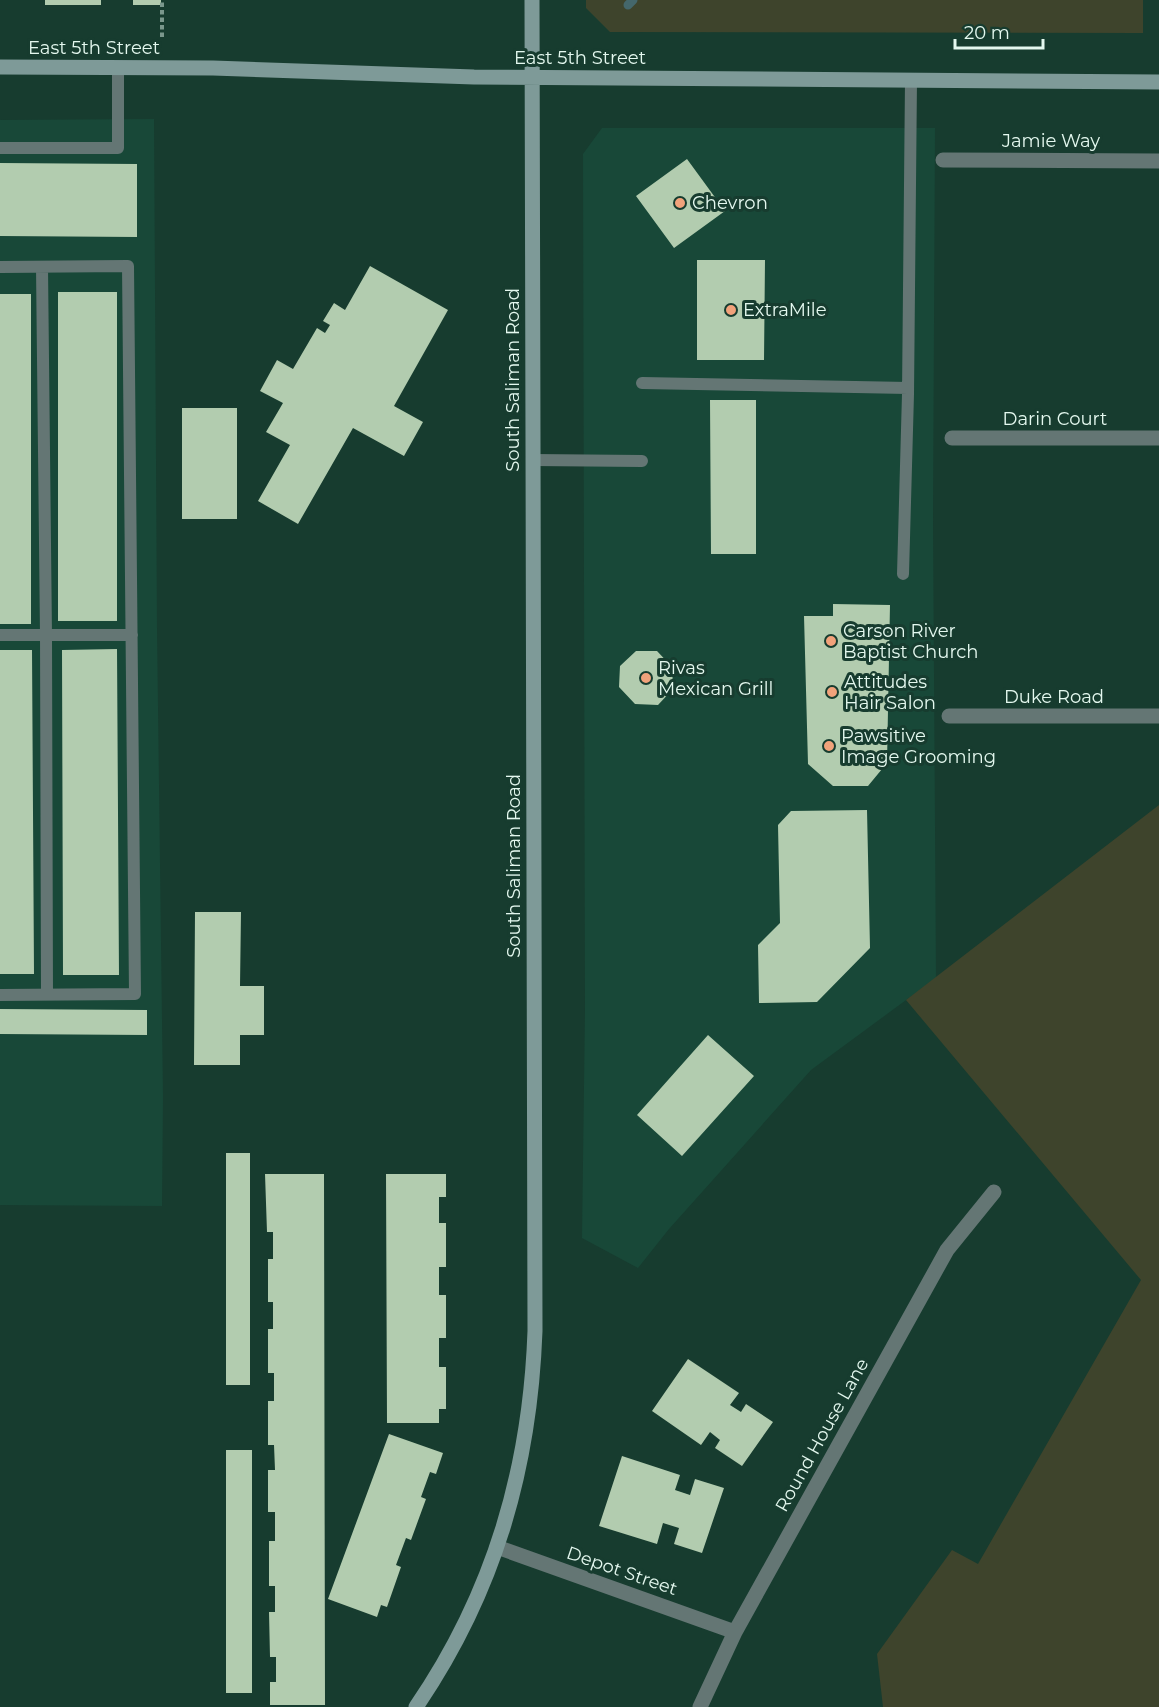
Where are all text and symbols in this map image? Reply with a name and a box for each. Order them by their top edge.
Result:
scale bar [955,12,1044,50]
text: 20 m [964,22,1010,44]
street label: East 5th Street [28,37,160,59]
street label: East 5th Street [514,47,646,69]
street label: Jamie Way [1001,130,1100,152]
place label: Chevron [692,192,768,214]
marker: Chevron [673,196,687,210]
street label: South Saliman Road [502,288,524,472]
place label: ExtraMile [743,299,827,321]
marker: ExtraMile [724,303,738,317]
street label: Darin Court [1003,408,1107,430]
place label: Carson River Baptist Church [843,620,979,663]
marker: Carson River Baptist Church [824,634,838,648]
place label: Rivas Mexican Grill [658,657,773,700]
marker: Rivas Mexican Grill [639,671,653,685]
place label: Attitudes Hair Salon [844,671,936,714]
marker: Attitudes Hair Salon [825,685,839,699]
street label: Duke Road [1004,686,1104,708]
place label: Pawsitive Image Grooming [841,725,996,768]
marker: Pawsitive Image Grooming [822,739,836,753]
street label: South Saliman Road [503,774,525,958]
street label: Round House Lane [771,1354,873,1516]
street label: Depot Street [564,1542,680,1600]

